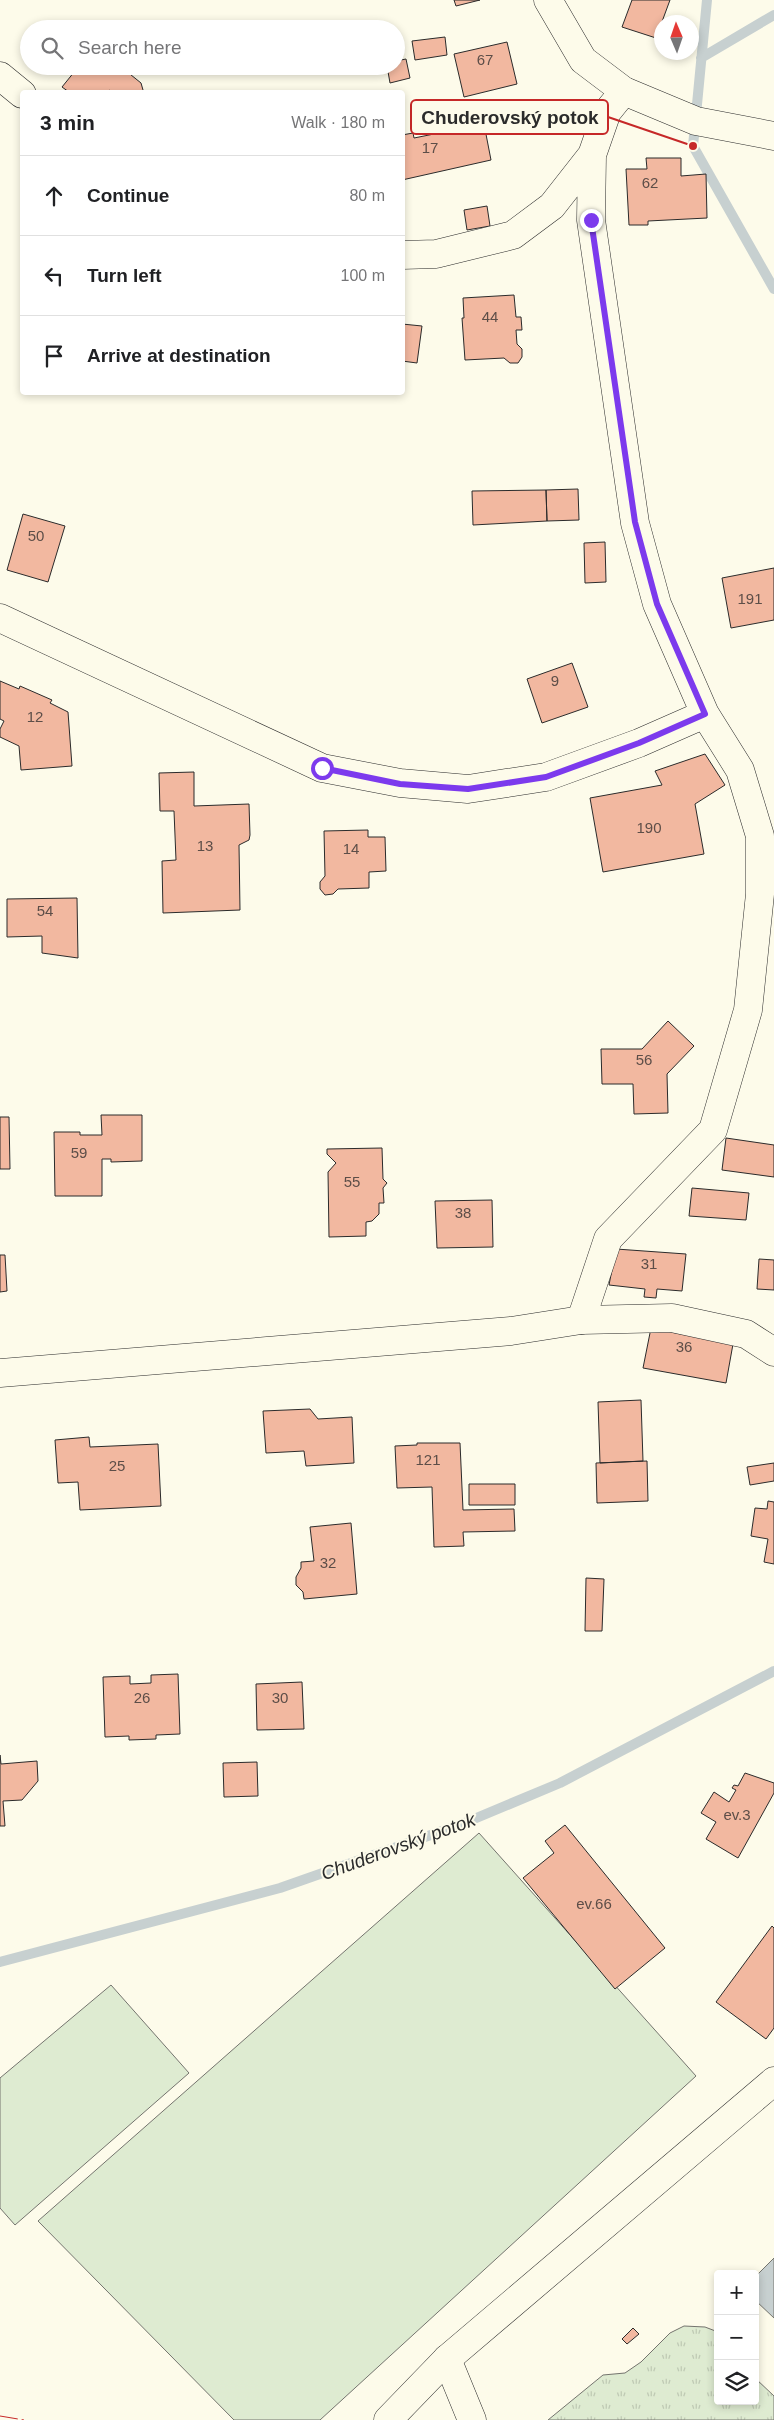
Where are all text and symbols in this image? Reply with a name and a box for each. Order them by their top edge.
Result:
north arrow [654,15,699,60]
search box [20,20,405,75]
icon: search [38,34,66,62]
text: Search here [78,37,182,58]
house number: 67 [477,51,493,68]
callout: Chuderovský potok [411,100,608,134]
text: Chuderovský potok [421,107,599,128]
text: 3 min [40,111,95,134]
text: Walk · 180 m [291,114,385,131]
house number: 17 [422,139,438,156]
house number: 62 [642,174,658,191]
icon: ahead [40,182,68,210]
text: Continue [87,185,169,206]
text: 80 m [349,187,385,204]
route end [580,209,603,232]
icon: left [40,262,68,290]
text: Turn left [87,265,162,286]
text: 100 m [341,267,385,284]
house number: 44 [482,308,498,325]
icon: arrive [40,342,68,370]
text: Arrive at destination [87,345,271,366]
house number: 50 [28,527,44,544]
house number: 191 [737,590,763,607]
house number: 9 [551,672,559,689]
house number: 12 [27,708,43,725]
route start [311,757,334,780]
house number: 190 [636,819,662,836]
house number: 13 [197,837,213,854]
house number: 14 [343,840,359,857]
house number: 54 [37,902,53,919]
house number: 56 [636,1051,652,1068]
house number: 59 [71,1144,87,1161]
house number: 55 [344,1173,360,1190]
house number: 38 [455,1204,471,1221]
house number: 31 [641,1255,657,1272]
house number: 36 [676,1338,692,1355]
house number: 121 [415,1451,441,1468]
house number: 25 [109,1457,125,1474]
house number: 32 [320,1554,336,1571]
house number: 26 [134,1689,150,1706]
house number: 30 [272,1689,288,1706]
house number: ev.3 [723,1806,751,1823]
water label: Chuderovský potok [318,1808,480,1884]
house number: ev.66 [576,1895,612,1912]
map controls [714,2270,759,2405]
button: + [714,2270,759,2315]
button: − [714,2315,759,2360]
button: layers [714,2360,759,2405]

